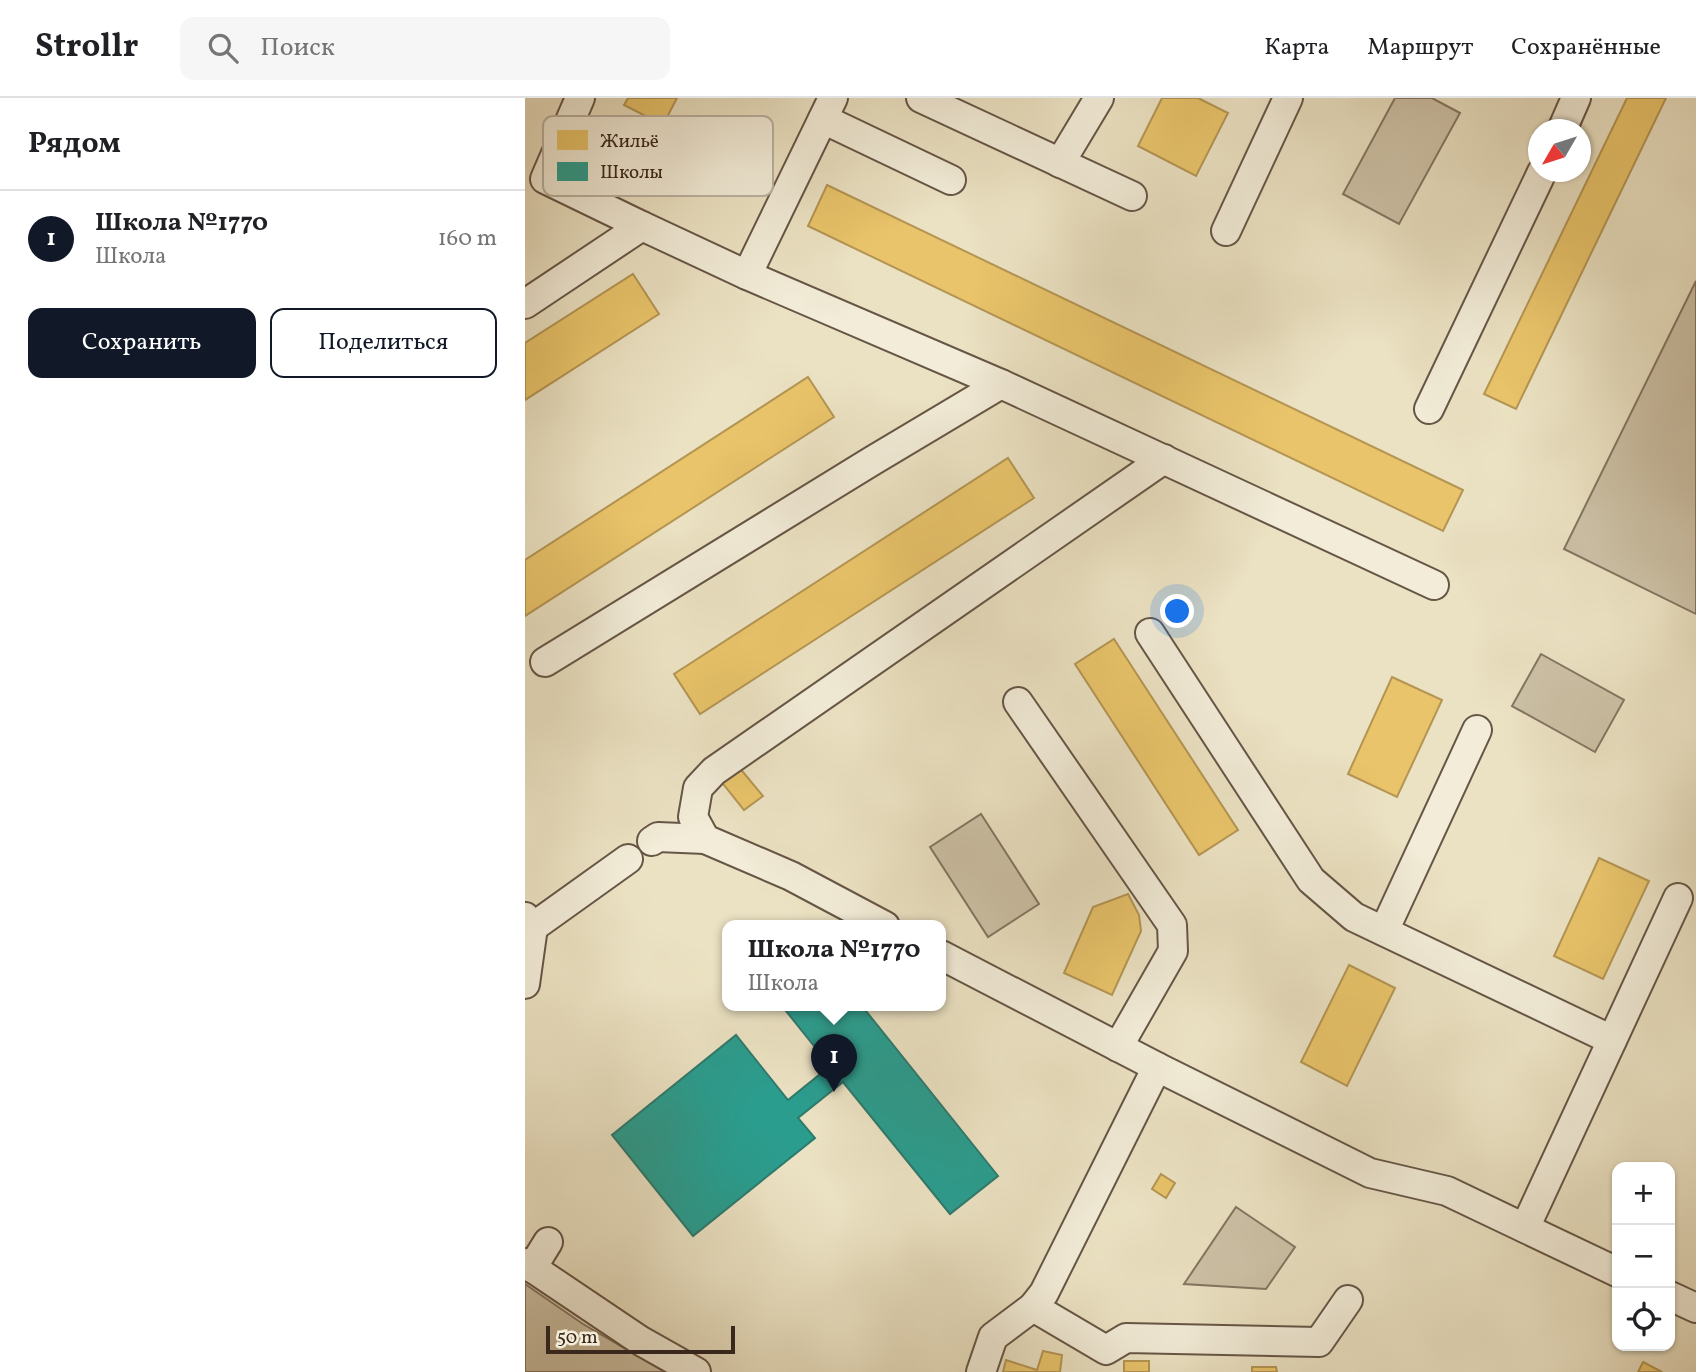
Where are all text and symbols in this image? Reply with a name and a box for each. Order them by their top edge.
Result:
search box [180,17,670,80]
text: Strollr [35,25,138,71]
icon: search [204,29,242,67]
text: Поиск [260,30,335,66]
text: Карта [1264,31,1329,65]
text: Маршрут [1367,31,1473,65]
text: Сохранённые [1511,31,1661,65]
legend [543,116,773,196]
north arrow [1528,119,1591,182]
text: Рядом [28,123,121,165]
text: Жильё [600,129,659,155]
text: Школы [600,160,663,186]
text: Школа №1770 [95,205,268,241]
text: 1 [46,223,56,255]
text: 160 m [438,223,497,255]
text: Школа [95,241,166,273]
button: Сохранить [28,308,256,378]
button: Поделиться [270,308,497,378]
your location [1160,594,1194,628]
popup [722,920,946,1011]
text: Школа №1770 [747,932,921,968]
text: Школа [747,968,819,1000]
pin: 1 [811,1034,857,1092]
map controls [1612,1162,1675,1351]
button: + [1612,1162,1675,1225]
button: − [1612,1225,1675,1288]
button: locate [1612,1288,1675,1351]
scale bar [546,1323,735,1355]
text: 50 m [557,1325,598,1351]

